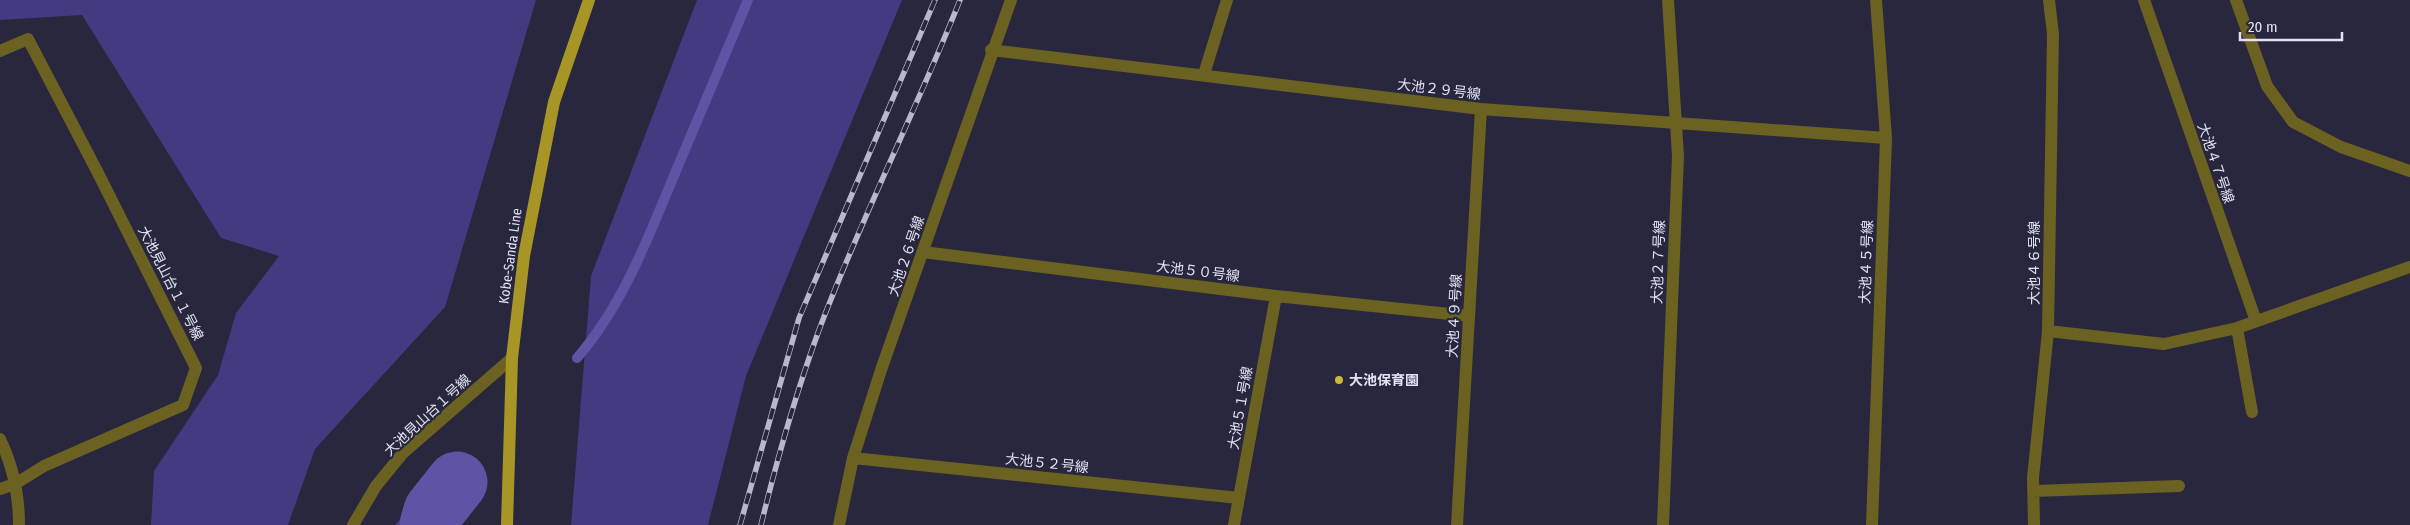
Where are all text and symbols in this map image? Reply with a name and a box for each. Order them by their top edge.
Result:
scale bar [2240,10,2342,42]
text: 20 m [2248,18,2278,36]
street label: 大池２９号線 [1396,76,1482,103]
street label: 大池４７号線 [2194,121,2237,206]
street label: Kobe-Sanda Line [495,207,526,305]
street label: 大池２６号線 [885,214,928,299]
street label: 大池２７号線 [1649,220,1668,304]
street label: 大池４５号線 [1857,220,1876,304]
street label: 大池４６号線 [2026,221,2043,305]
street label: 大池見山台１１号線 [134,223,207,343]
street label: 大池５０号線 [1155,258,1241,285]
street label: 大池４９号線 [1444,274,1465,358]
street label: 大池５１号線 [1225,365,1256,451]
street label: 大池見山台１号線 [381,371,474,460]
place label: 大池保育園 [1349,372,1419,389]
marker: 大池保育園 [1333,374,1345,386]
street label: 大池５２号線 [1004,451,1090,476]

